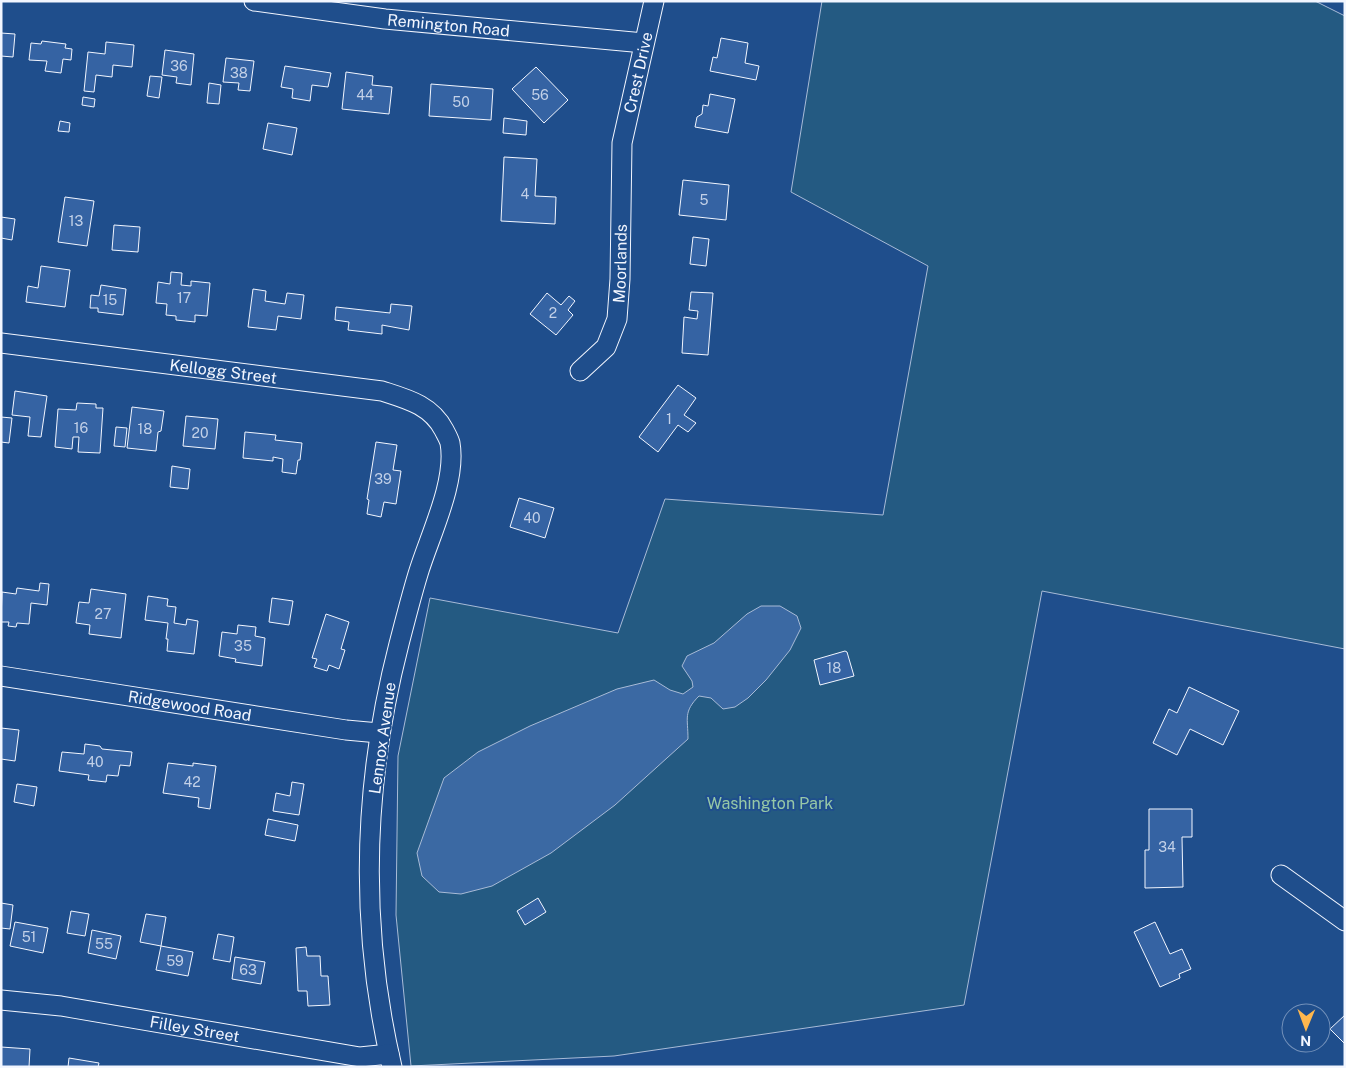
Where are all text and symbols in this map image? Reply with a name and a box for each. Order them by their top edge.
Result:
street label: Remington Road [386,10,511,41]
street label: Crest Drive [620,30,657,115]
house number: 36 [170,58,188,74]
house number: 38 [230,65,248,81]
house number: 44 [356,87,374,103]
house number: 56 [531,87,549,103]
house number: 50 [452,94,470,110]
house number: 4 [521,186,530,202]
house number: 5 [700,192,709,208]
house number: 13 [69,213,83,229]
street label: Moorlands [609,224,631,304]
house number: 17 [177,290,191,306]
house number: 15 [103,292,117,308]
house number: 2 [549,305,557,321]
street label: Kellogg Street [168,355,278,388]
house number: 1 [666,411,672,427]
house number: 16 [74,420,88,436]
house number: 18 [138,421,152,437]
house number: 20 [192,425,208,441]
house number: 39 [374,471,392,487]
house number: 40 [523,510,541,526]
house number: 27 [95,606,111,622]
house number: 35 [234,638,252,654]
house number: 18 [827,660,841,676]
street label: Lennox Avenue [365,681,400,795]
street label: Ridgewood Road [127,687,253,725]
house number: 40 [86,754,104,770]
house number: 42 [183,774,201,790]
park label: Washington Park [707,794,833,813]
house number: 34 [1158,839,1176,855]
house number: 51 [22,929,36,945]
house number: 55 [95,936,113,952]
house number: 59 [166,953,184,969]
house number: 63 [239,962,257,978]
north arrow [1281,1003,1331,1053]
street label: Filley Street [148,1012,241,1046]
text: N [1300,1033,1311,1049]

